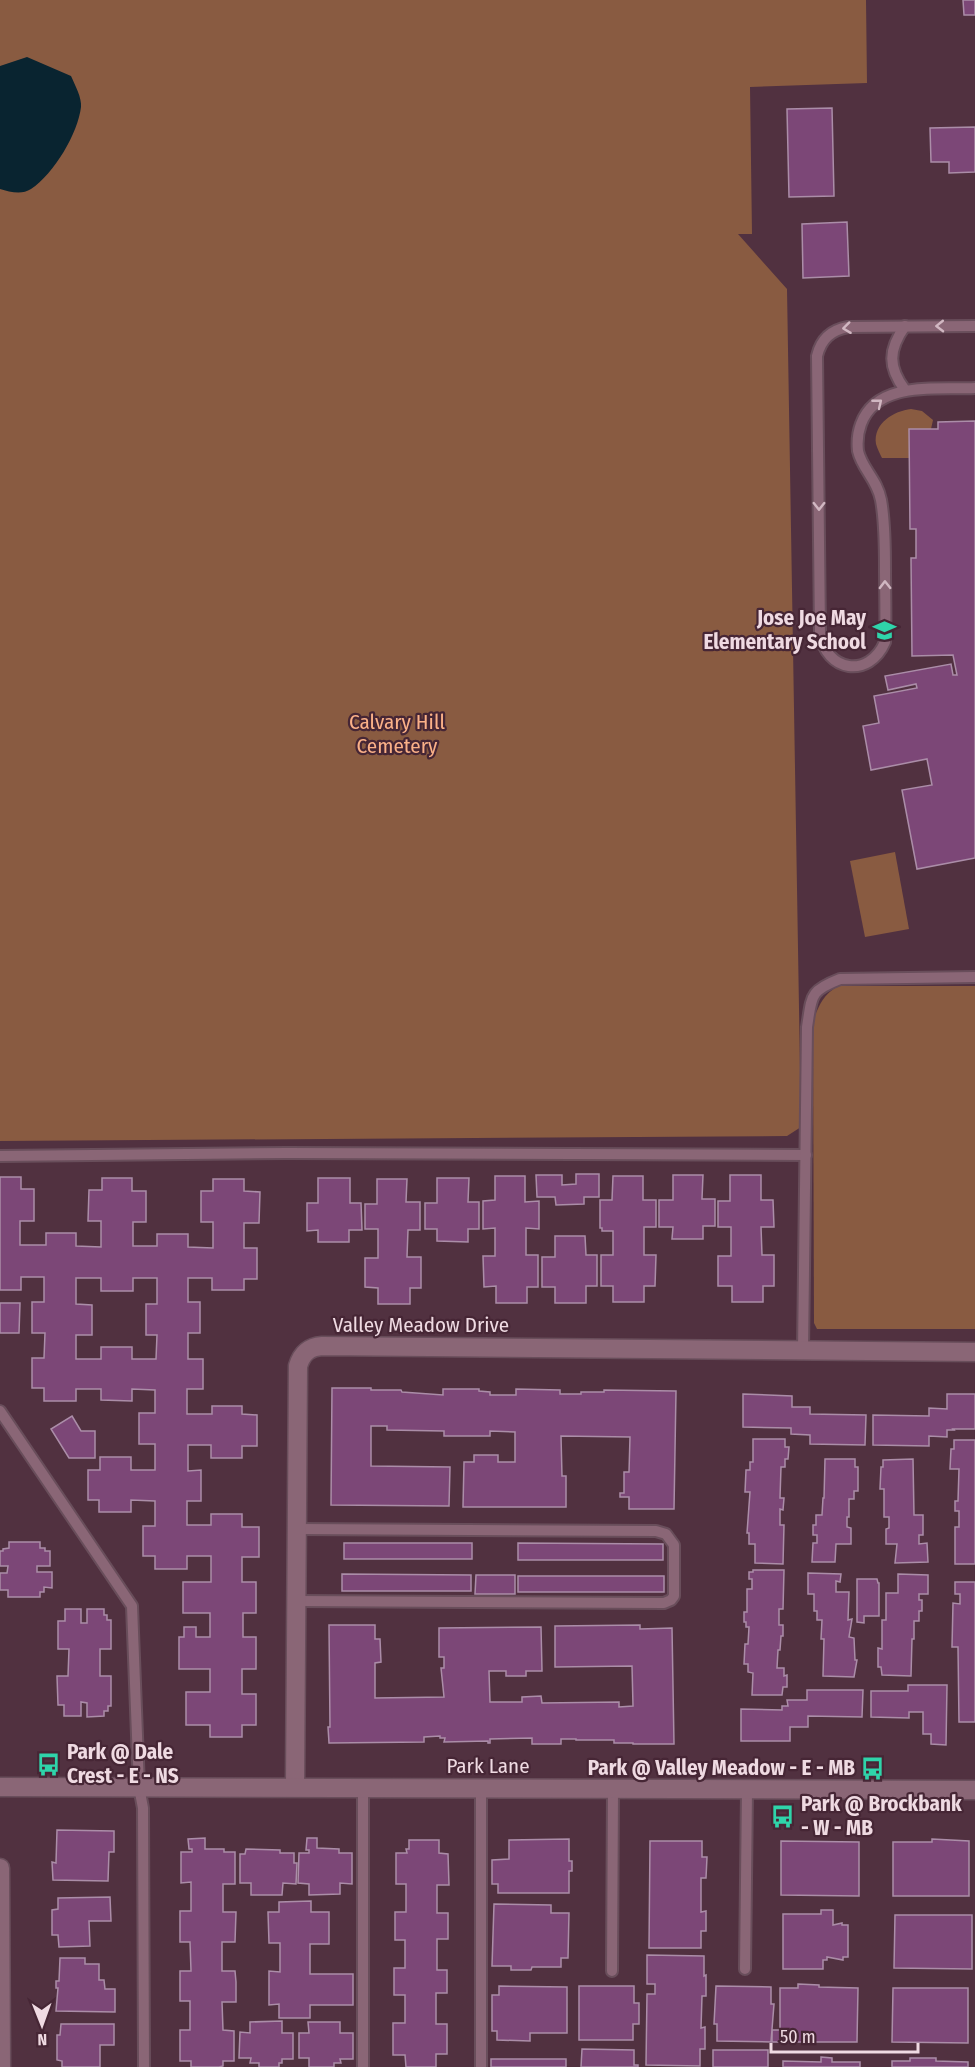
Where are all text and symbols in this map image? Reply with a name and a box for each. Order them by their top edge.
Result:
one-way arrow [935,320,944,332]
one-way arrow [842,322,851,334]
one-way arrow [871,399,882,410]
one-way arrow [813,502,825,511]
one-way arrow [879,581,891,590]
place label: Jose Joe May Elementary School [703,605,867,655]
school or university icon: Jose Joe May Elementary School [871,617,897,643]
park label: Calvary Hill Cemetery [349,709,445,759]
street label: Valley Meadow Drive [333,1312,509,1338]
place label: Park @ Dale Crest - E - NS [67,1739,179,1789]
bus stop icon: Park @ Dale Crest - E - NS [36,1751,62,1777]
street label: Park Lane [446,1753,530,1779]
place label: Park @ Valley Meadow - E - MB [588,1755,855,1781]
bus stop icon: Park @ Valley Meadow - E - MB [860,1755,886,1781]
place label: Park @ Brockbank - W - MB [801,1791,962,1841]
bus stop icon: Park @ Brockbank - W - MB [770,1803,796,1829]
north arrow [12,1995,72,2055]
scale bar [771,2016,918,2054]
text: 50 m [780,2026,816,2048]
text: N [37,2030,47,2049]

